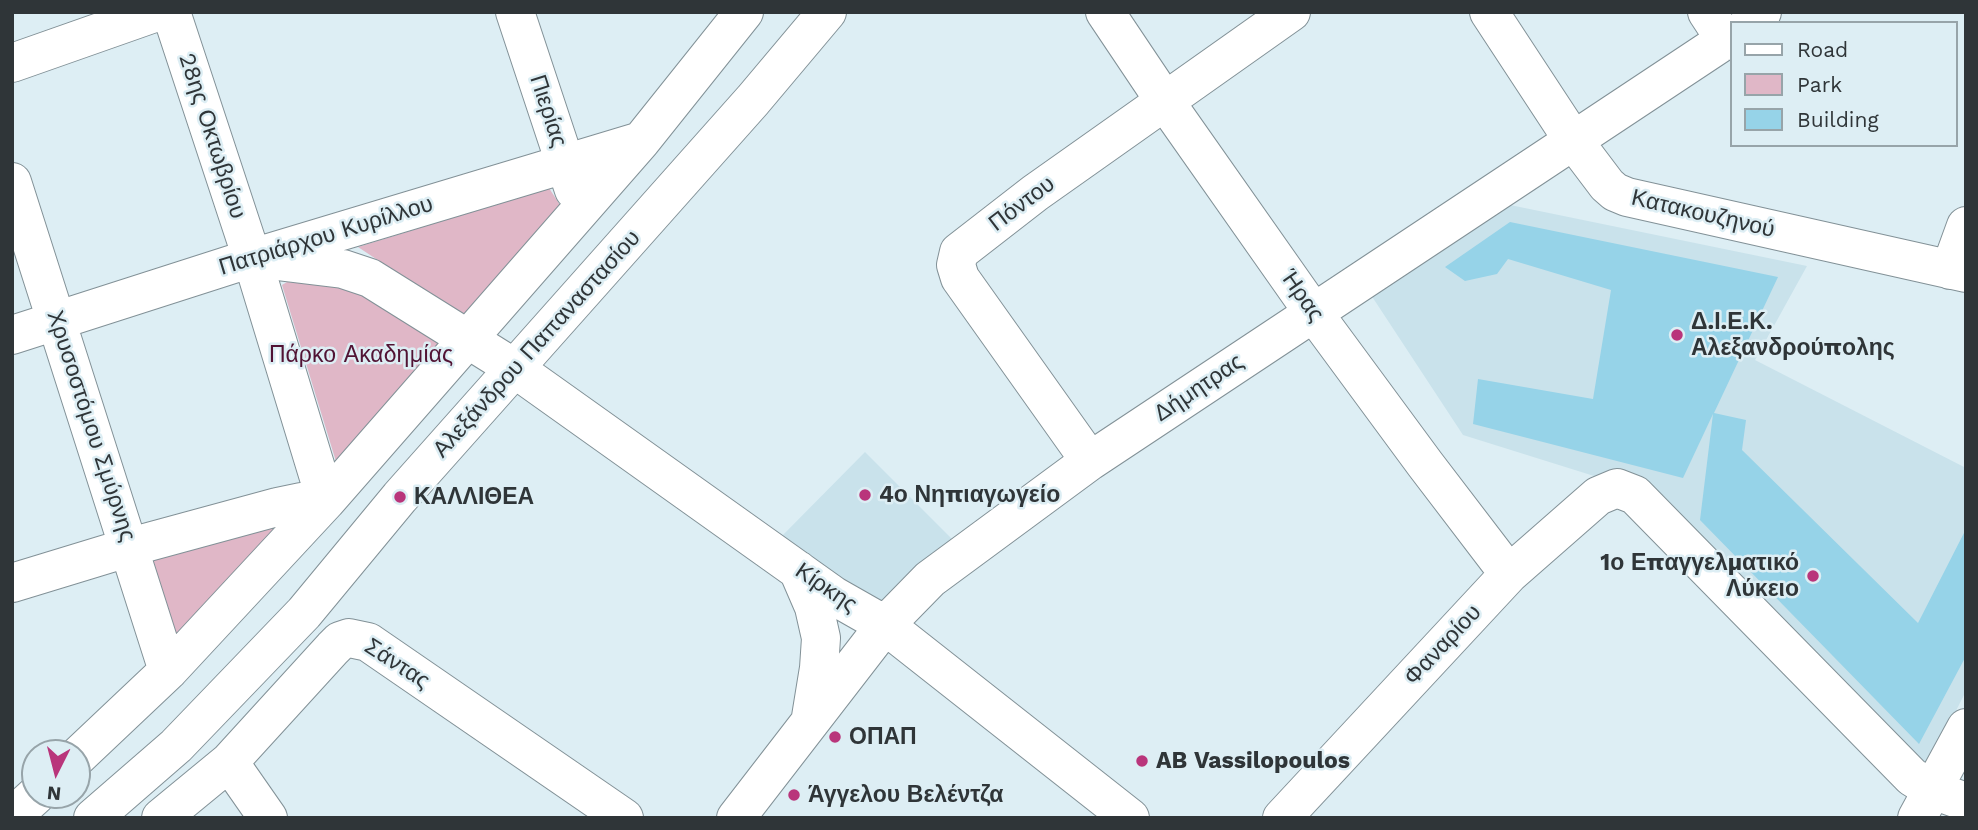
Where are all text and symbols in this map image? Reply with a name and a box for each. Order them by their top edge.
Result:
legend [1730,21,1957,147]
text: Road [1797,37,1848,62]
street label: 28ης Οκτωβρίου [172,50,252,222]
street label: Πιερίας [523,71,573,151]
text: Park [1797,72,1842,97]
text: Building [1797,107,1879,132]
street label: Πόντου [984,170,1060,238]
street label: Κατακουζηνού [1629,184,1777,244]
street label: Πατριάρχου Κυρίλλου [216,190,436,282]
street label: Αλεξάνδρου Παπαναστασίου [428,225,646,463]
street label: Ήρας [1274,265,1330,327]
street label: Χρυσοστόμου Σμύρνης [41,307,141,545]
place label: Δ.Ι.Ε.Κ. Αλεξανδρούπολης [1691,308,1895,362]
marker: Δ.Ι.Ε.Κ. Αλεξανδρούπολης [1669,327,1685,343]
park label: Πάρκο Ακαδημίας [269,341,453,369]
street label: Δήμητρας [1149,348,1249,428]
place label: 4ο Νηπιαγωγείο [879,481,1060,509]
place label: ΚΑΛΛΙΘΕΑ [414,483,534,511]
marker: 4ο Νηπιαγωγείο [857,487,873,503]
marker: ΚΑΛΛΙΘΕΑ [392,489,408,505]
place label: 1ο Επαγγελματικό Λύκειο [1600,549,1799,603]
street label: Κίρκης [790,557,862,619]
marker: 1ο Επαγγελματικό Λύκειο [1805,568,1821,584]
street label: Φαναρίου [1399,599,1487,691]
street label: Σάντας [359,633,435,695]
place label: ΟΠΑΠ [849,723,917,751]
marker: ΟΠΑΠ [827,729,843,745]
north arrow [21,739,91,809]
place label: AB Vassilopoulos [1156,747,1350,775]
marker: AB Vassilopoulos [1134,753,1150,769]
text: N [46,781,62,806]
place label: Άγγελου Βελέντζα [808,781,1003,809]
marker: Άγγελου Βελέντζα [786,787,802,803]

